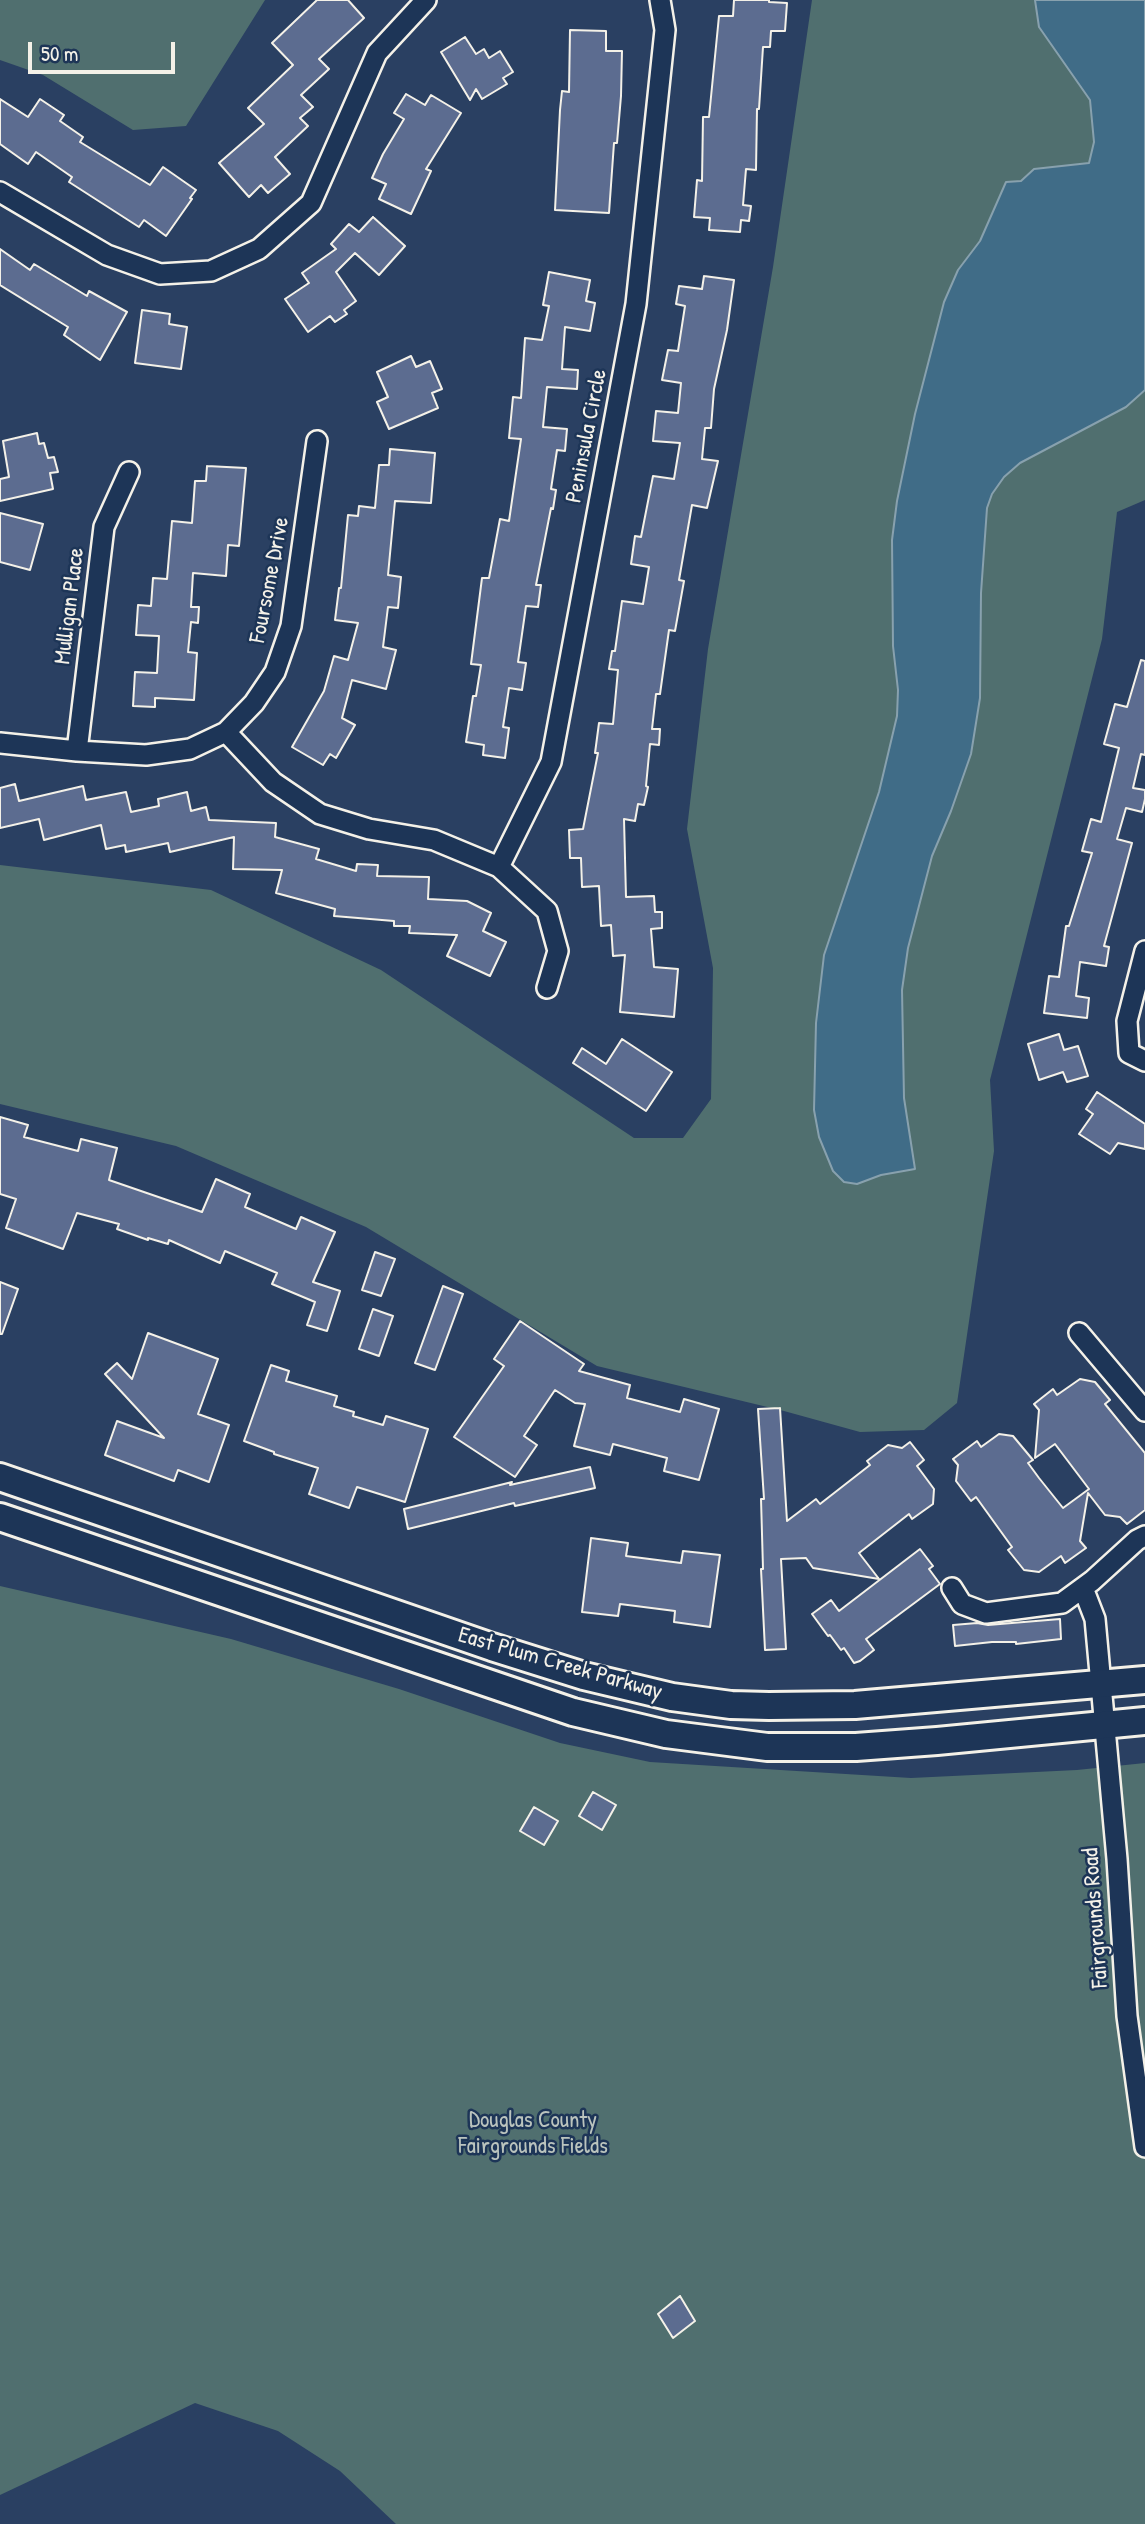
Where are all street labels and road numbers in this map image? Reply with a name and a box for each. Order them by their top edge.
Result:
street label: Peninsula Circle [561,367,613,505]
street label: Foursome Drive [244,515,296,645]
street label: Mulligan Place [49,546,91,666]
street label: East Plum Creek Parkway [455,1622,665,1706]
street label: Fairgrounds Road [1077,1847,1115,1989]

